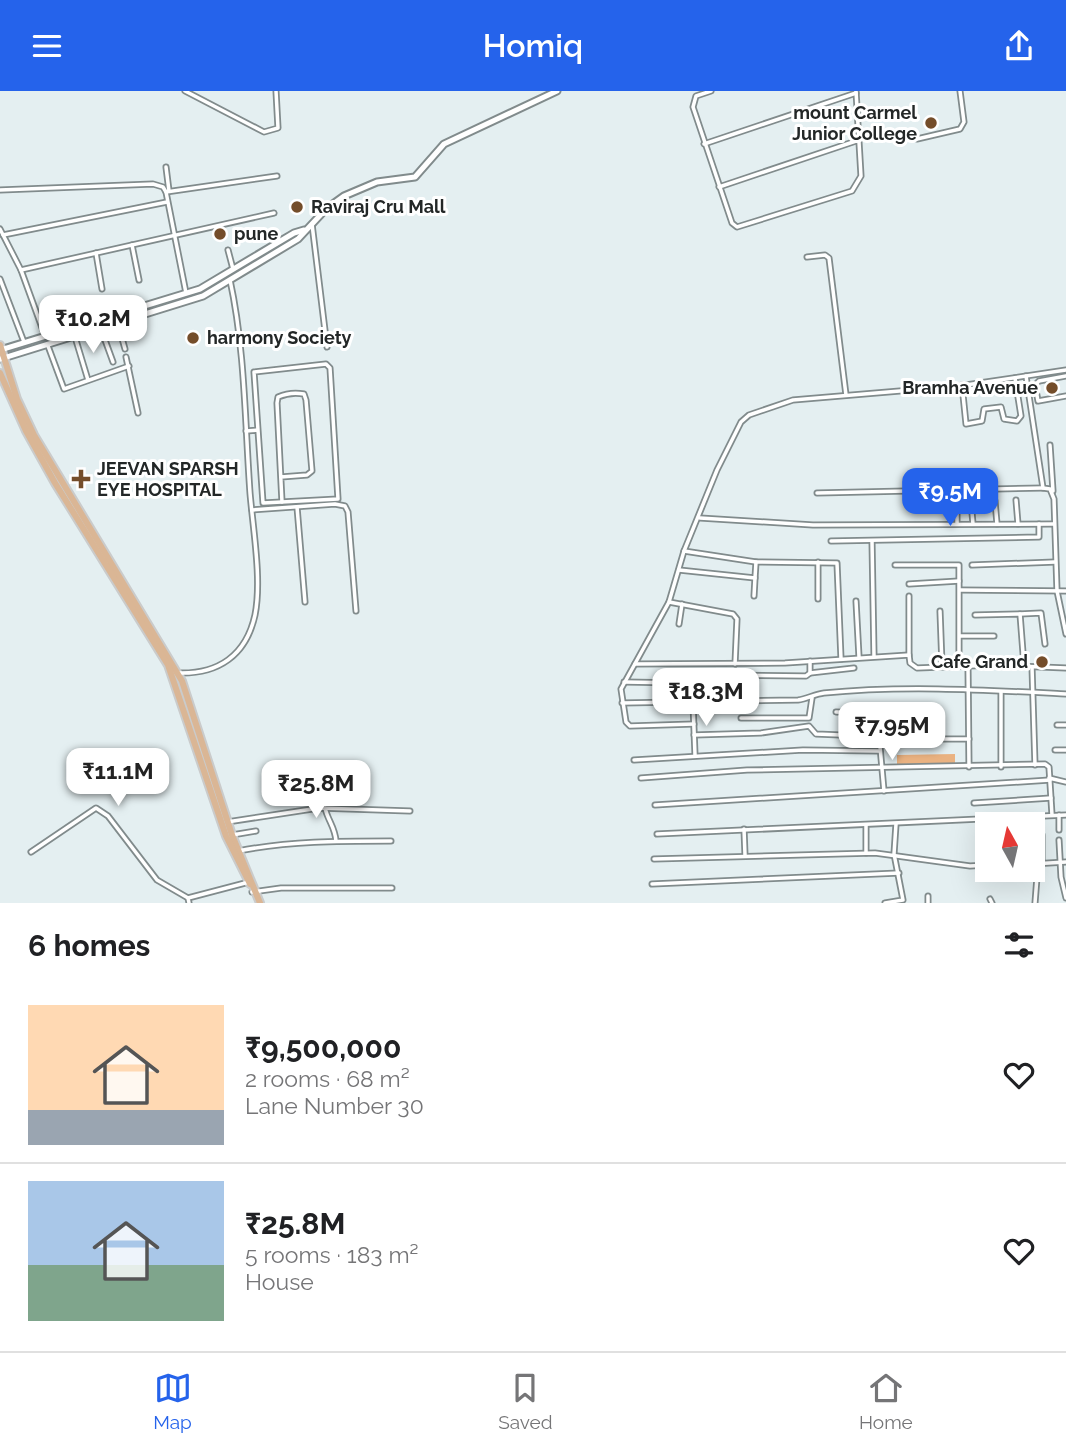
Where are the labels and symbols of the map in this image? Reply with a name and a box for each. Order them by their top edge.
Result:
place label: mount Carmel Junior College [792,102,917,144]
marker: mount Carmel Junior College [923,115,939,131]
place label: Raviraj Cru Mall [311,196,446,217]
marker: Raviraj Cru Mall [289,199,305,215]
place label: pune [234,223,278,244]
marker: pune [212,226,228,242]
pin: ₹10.2M [36,295,150,355]
place label: harmony Society [207,327,352,348]
marker: harmony Society [185,330,201,346]
place label: Bramha Avenue [902,377,1038,398]
marker: Bramha Avenue [1044,380,1060,396]
place label: JEEVAN SPARSH EYE HOSPITAL [97,458,239,500]
marker: JEEVAN SPARSH EYE HOSPITAL [71,469,91,489]
pin: ₹9.5M [901,469,999,528]
place label: Cafe Grand [931,651,1028,672]
marker: Cafe Grand [1034,654,1050,670]
pin: ₹18.3M [649,669,763,728]
pin: ₹7.95M [835,703,949,762]
pin: ₹11.1M [61,749,175,808]
pin: ₹25.8M [259,761,373,820]
north arrow [975,812,1045,882]

